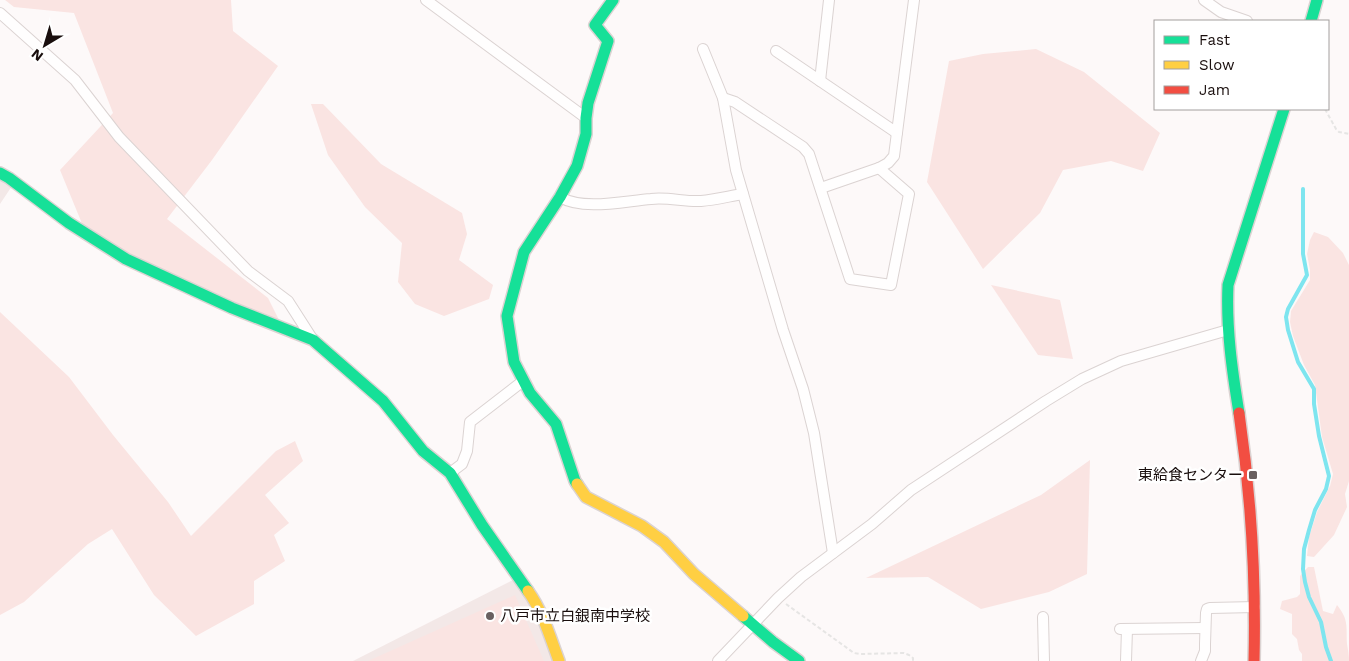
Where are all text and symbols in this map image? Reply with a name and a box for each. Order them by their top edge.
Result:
north arrow [20,20,70,70]
legend [1154,20,1329,110]
text: Fast [1199,31,1231,49]
text: N [28,46,46,65]
text: Slow [1199,56,1235,74]
text: Jam [1199,81,1230,99]
place label: 東給食センター [1138,466,1243,484]
marker: 東給食センター [1247,469,1259,481]
place label: 八戸市立白銀南中学校 [500,607,650,625]
marker: 八戸市立白銀南中学校 [484,610,496,622]

